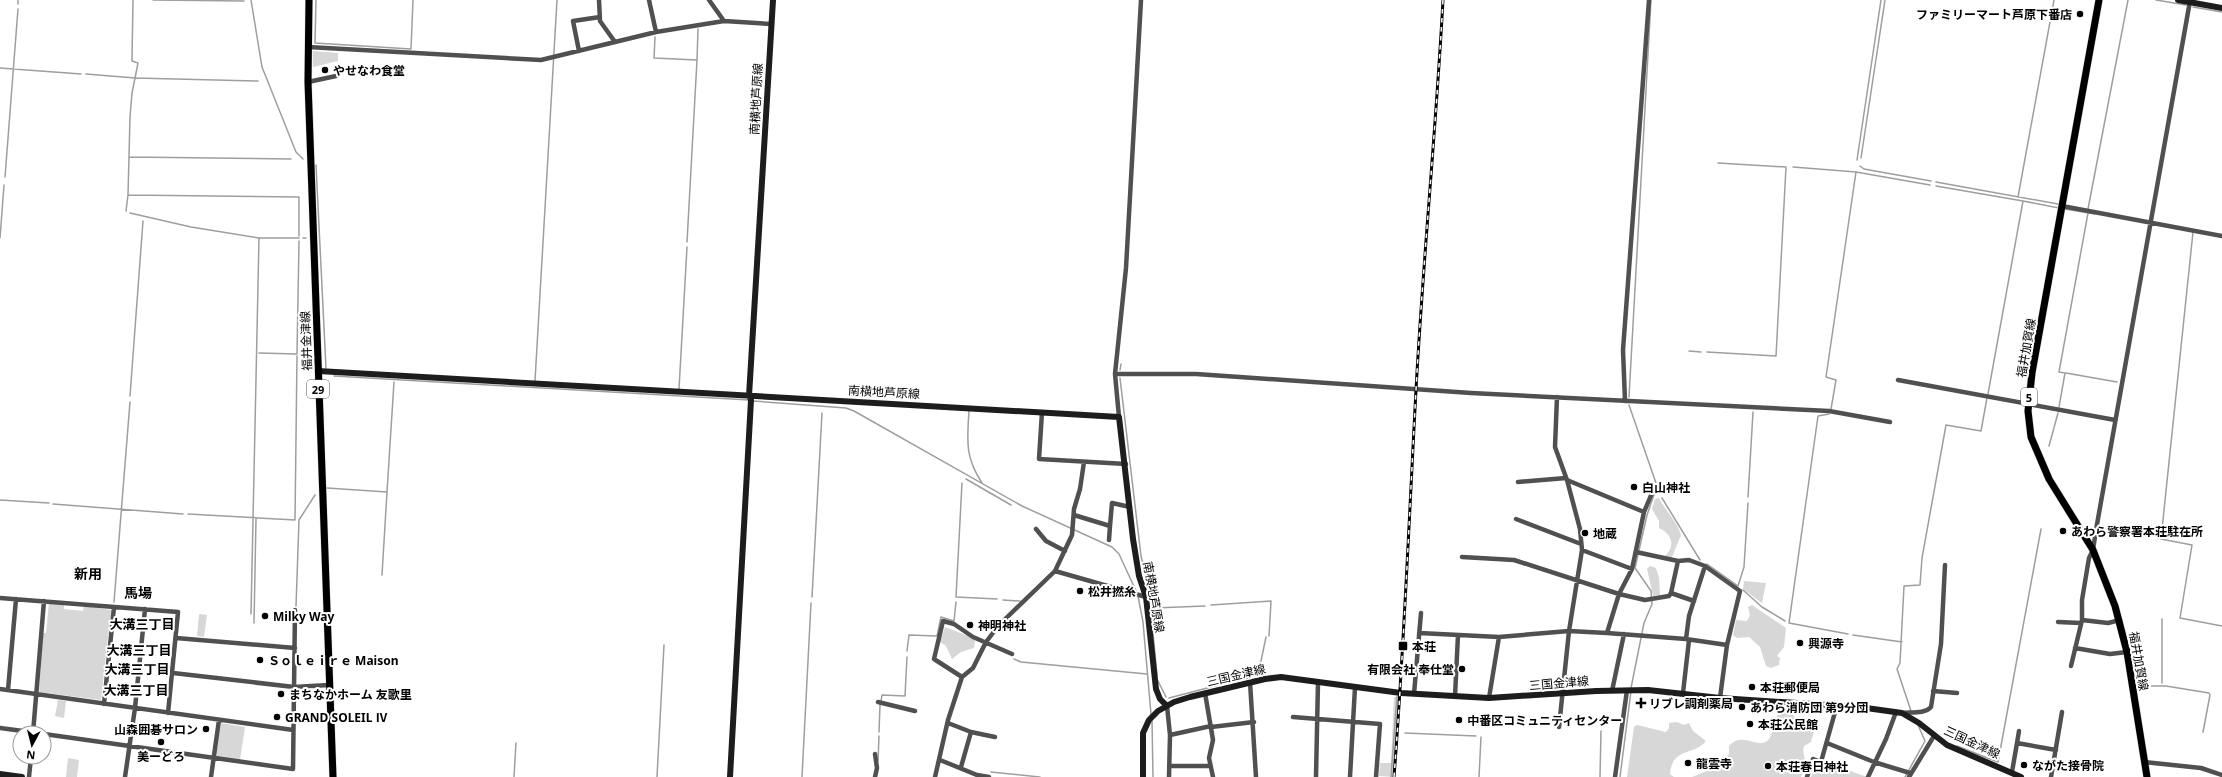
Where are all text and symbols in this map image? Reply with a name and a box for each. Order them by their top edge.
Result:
place label: ファミリーマート芦原下番店 [1916,6,2072,23]
marker: ファミリーマート芦原下番店 [2075,9,2085,19]
place label: やせなわ食堂 [333,62,405,79]
street label: 南横地芦原線 [746,63,766,135]
marker: やせなわ食堂 [320,65,330,75]
street label: 福井金津線 [296,311,316,371]
street label: 福井加賀線 [2012,317,2040,379]
road number: 29 [307,380,329,398]
street label: 南横地芦原線 [848,382,920,402]
road number: 5 [2021,388,2037,406]
place label: 白山神社 [1642,479,1690,496]
marker: 白山神社 [1629,482,1639,492]
place label: あわら警察署本荘駐在所 [2071,523,2203,540]
place label: 地蔵 [1593,525,1617,542]
marker: あわら警察署本荘駐在所 [2058,526,2068,536]
marker: 地蔵 [1580,528,1590,538]
street label: 南横地芦原線 [1139,560,1169,634]
district label: 新用 [74,564,102,583]
district label: 馬場 [124,583,152,602]
place label: 松井撚糸 [1088,583,1136,600]
marker: 松井撚糸 [1075,586,1085,596]
place label: Milky Way [273,608,334,625]
marker: Milky Way [260,611,270,621]
district label: 大溝三丁目 [109,615,175,633]
place label: 神明神社 [978,617,1026,634]
marker: 神明神社 [965,620,975,630]
street label: 福井加賀線 [2125,630,2153,692]
place label: 興源寺 [1808,635,1844,652]
place label: 本荘 [1412,638,1436,655]
marker: 興源寺 [1795,638,1805,648]
marker: 本荘 [1397,640,1409,652]
district label: 大溝三丁目 [106,641,172,659]
place label: Ｓｏｌｅｉｒｅ Maison [268,652,399,669]
marker: Ｓｏｌｅｉｒｅ Maison [255,655,265,665]
district label: 大溝三丁目 [104,660,170,678]
street label: 三国金津線 [1205,660,1267,690]
place label: 有限会社 奉仕堂 [1367,661,1454,678]
marker: 有限会社 奉仕堂 [1457,664,1467,674]
street label: 三国金津線 [1528,672,1590,694]
place label: 本荘郵便局 [1760,679,1820,696]
district label: 大溝三丁目 [103,681,169,699]
marker: 本荘郵便局 [1747,682,1757,692]
place label: まちなかホーム 友歌里 [289,686,412,703]
marker: まちなかホーム 友歌里 [276,689,286,699]
place label: リブレ調剤薬局 [1649,695,1733,712]
marker: リブレ調剤薬局 [1636,698,1646,708]
place label: あわら消防団 第9分団 [1750,699,1868,716]
marker: あわら消防団 第9分団 [1737,702,1747,712]
place label: GRAND SOLEIL Ⅳ [285,709,388,726]
marker: GRAND SOLEIL Ⅳ [272,712,282,722]
place label: 中番区コミュニティセンター [1467,712,1622,729]
marker: 中番区コミュニティセンター [1454,715,1464,725]
place label: 本荘公民館 [1758,716,1818,733]
marker: 本荘公民館 [1745,719,1755,729]
place label: 山森囲碁サロン [114,721,198,738]
street label: 三国金津線 [1941,722,2003,762]
marker: 山森囲碁サロン [201,724,211,734]
north arrow [12,725,52,765]
marker: 美ーどろ [156,737,166,747]
text: N [25,747,36,763]
place label: 美ーどろ [137,748,185,765]
place label: 龍雲寺 [1696,755,1732,772]
place label: ながた接骨院 [2032,757,2104,774]
marker: 龍雲寺 [1683,758,1693,768]
place label: 本荘春日神社 [1776,758,1848,775]
marker: ながた接骨院 [2019,760,2029,770]
marker: 本荘春日神社 [1763,761,1773,771]

